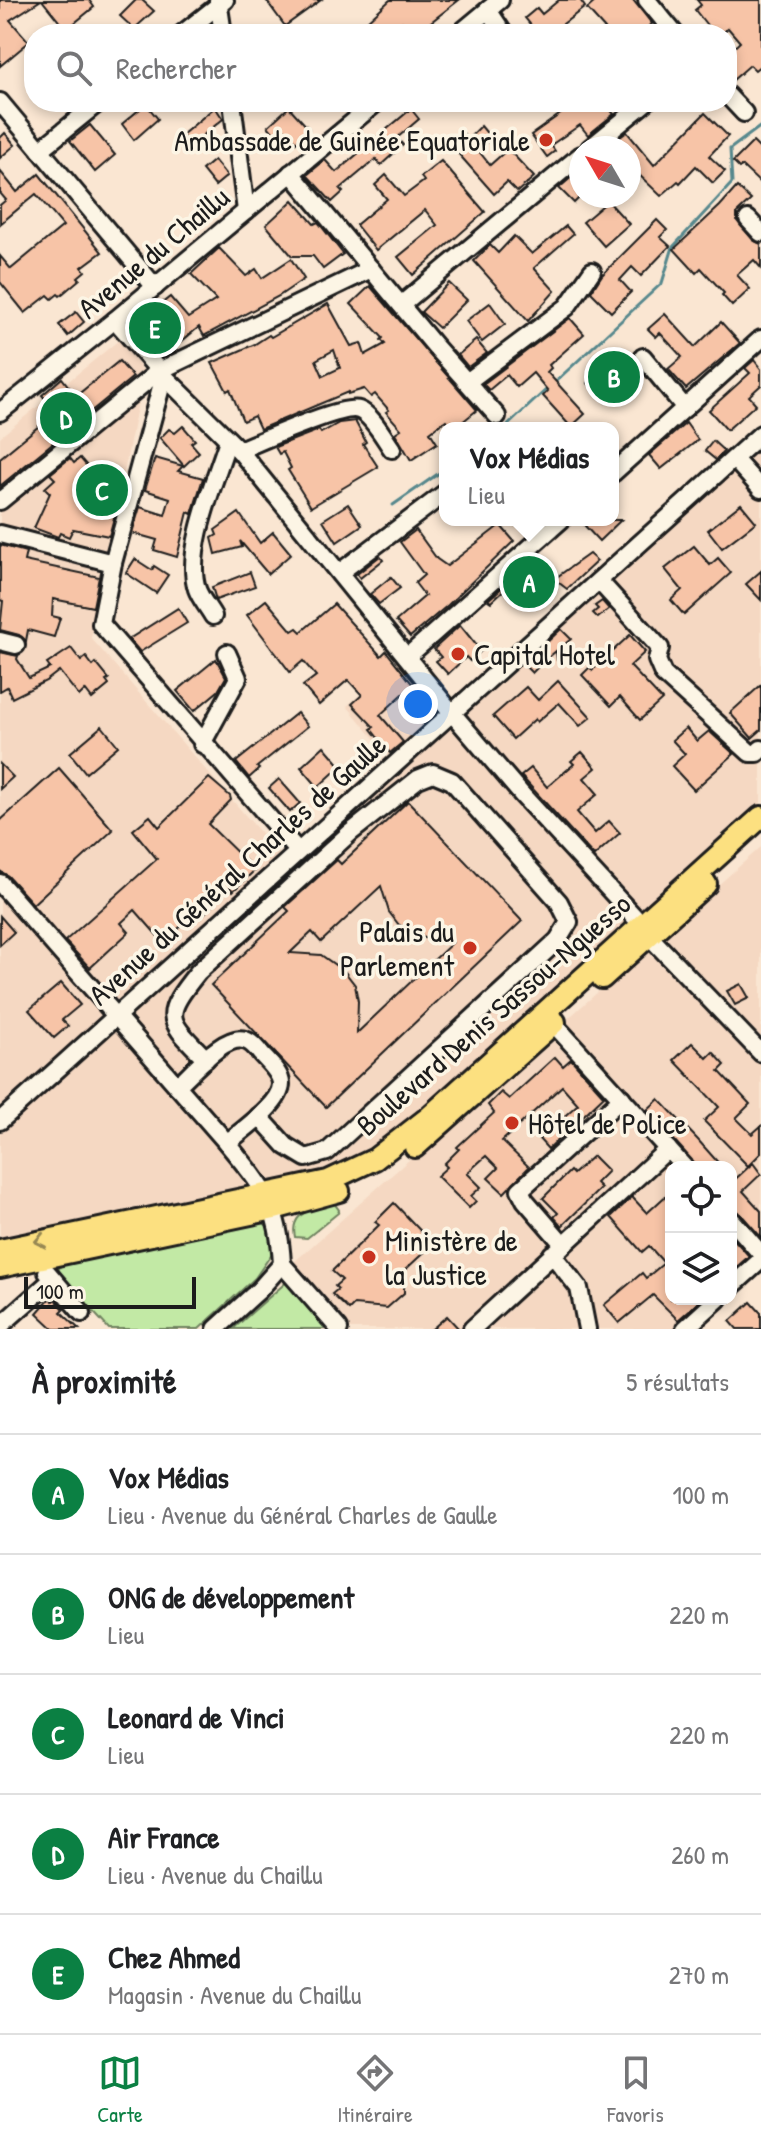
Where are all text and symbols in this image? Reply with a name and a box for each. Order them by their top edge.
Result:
search box [24,24,737,112]
icon: search [52,46,96,90]
text: Rechercher [116,48,237,88]
place label: Ambassade de Guinée Equatoriale [174,120,530,160]
marker: Ambassade de Guinée Equatoriale [537,131,555,149]
north arrow [569,136,641,208]
street label: Avenue du Chaillu [69,177,237,327]
pin: E [129,298,181,358]
pin: B [588,347,640,407]
pin: D [40,388,92,448]
popup [439,422,619,526]
text: Vox Médias [469,437,589,477]
pin: C [76,460,128,520]
text: Lieu [469,477,505,512]
pin: A [503,552,555,612]
place label: Capital Hotel [474,634,615,674]
marker: Capital Hotel [449,645,467,663]
your location [398,684,438,724]
street label: Avenue du Général Charles de Gaulle [79,724,395,1014]
street label: Boulevard Denis Sassou-Nguesso [347,884,639,1144]
place label: Palais du Parlement [340,911,455,985]
marker: Palais du Parlement [461,939,479,957]
place label: Hôtel de Police [528,1103,687,1143]
marker: Hôtel de Police [503,1114,521,1132]
map controls [665,1161,737,1305]
button: locate [665,1161,737,1233]
place label: Ministère de la Justice [385,1220,518,1294]
one-way arrow [34,1232,47,1249]
button: layers [665,1233,737,1305]
marker: Ministère de la Justice [360,1248,378,1266]
scale bar [24,1273,196,1309]
text: 100 m [36,1276,84,1306]
text: À proximité [32,1358,177,1404]
text: 5 résultats [626,1364,729,1399]
text: Vox Médias [108,1457,229,1497]
text: A [52,1477,64,1512]
text: 100 m [673,1477,729,1512]
text: Lieu · Avenue du Général Charles de Gaulle [108,1497,498,1532]
text: ONG de développement [108,1577,354,1617]
text: B [51,1597,65,1632]
text: 220 m [669,1597,729,1632]
text: Lieu [108,1617,144,1652]
text: Leonard de Vinci [108,1697,285,1737]
text: C [51,1717,65,1752]
text: 220 m [669,1717,729,1752]
text: Lieu [108,1737,144,1772]
text: Air France [108,1817,220,1857]
text: D [52,1837,64,1872]
text: 260 m [671,1837,729,1872]
text: Lieu · Avenue du Chaillu [108,1857,323,1892]
text: Chez Ahmed [108,1937,240,1977]
text: E [52,1957,64,1992]
text: 270 m [669,1957,729,1992]
text: Magasin · Avenue du Chaillu [108,1977,361,2012]
tab: Carte [97,2051,143,2129]
tab: Itinéraire [337,2051,413,2129]
tab: Favoris [607,2051,664,2129]

